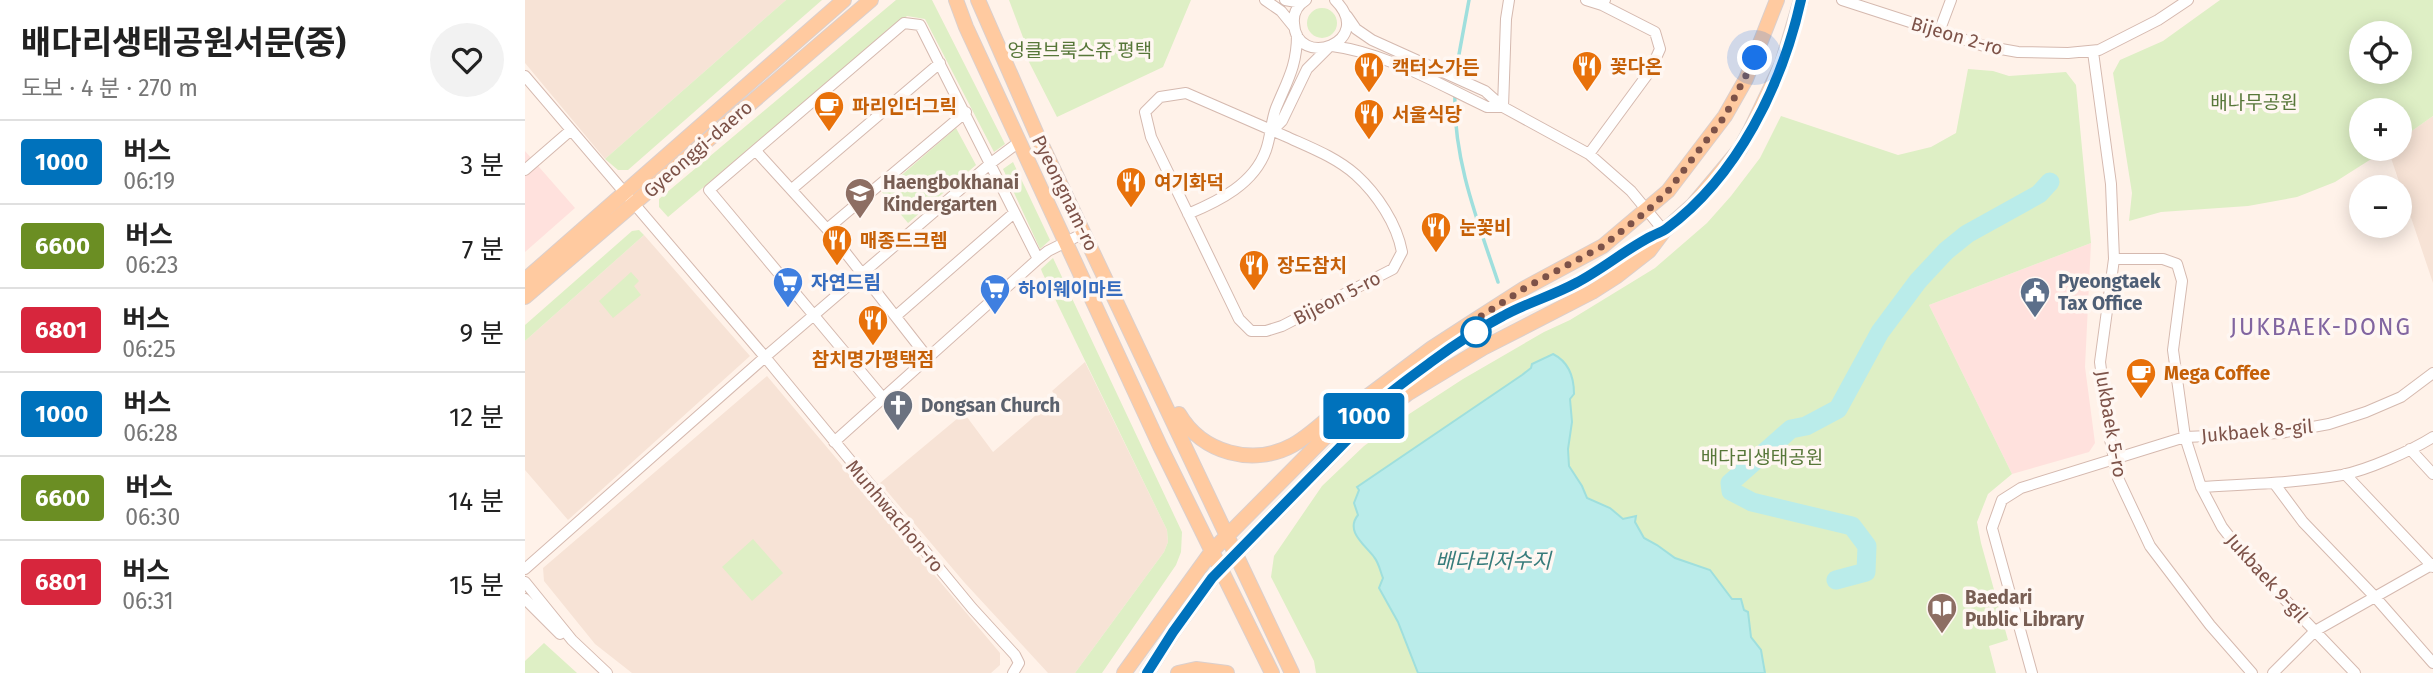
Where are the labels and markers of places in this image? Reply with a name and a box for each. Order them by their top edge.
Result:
restaurant icon: 꽃다온 [1570,49,1604,93]
restaurant icon: 캑터스가든 [1352,50,1386,94]
place label: 꽃다온 [1610,55,1662,78]
place label: 캑터스가든 [1392,56,1479,79]
cafe icon: 파리인더그릭 [812,89,846,133]
place label: 파리인더그릭 [852,95,957,118]
restaurant icon: 서울식당 [1352,97,1386,141]
place label: 서울식당 [1392,103,1462,126]
restaurant icon: 여기화덕 [1114,165,1148,209]
place label: Haengbokhanai Kindergarten [883,171,1019,216]
place label: 여기화덕 [1154,171,1224,194]
school or university icon: Haengbokhanai Kindergarten [843,176,877,220]
restaurant icon: 눈꽃비 [1419,210,1453,254]
place label: 눈꽃비 [1459,216,1511,239]
restaurant icon: 매종드크렘 [820,223,854,267]
place label: 매종드크렘 [860,229,947,252]
restaurant icon: 장도참치 [1237,248,1271,292]
place label: 장도참치 [1277,254,1347,277]
supermarket icon: 자연드림 [771,265,805,309]
place label: Pyeongtaek Tax Office [2058,270,2161,315]
place label: 자연드림 [811,271,881,294]
supermarket icon: 하이웨이마트 [978,272,1012,316]
public building icon: Pyeongtaek Tax Office [2018,275,2052,319]
place label: 하이웨이마트 [1018,278,1123,301]
restaurant icon: 참치명가평택점 [856,303,890,347]
unlabelled marker [1461,317,1491,347]
place label: 참치명가평택점 [812,348,934,371]
cafe icon: Mega Coffee [2124,356,2158,400]
place label: Mega Coffee [2164,362,2270,385]
church icon: Dongsan Church [881,388,915,432]
place label: Dongsan Church [921,394,1060,417]
place label: Baedari Public Library [1965,586,2084,631]
library icon: Baedari Public Library [1925,591,1959,635]

